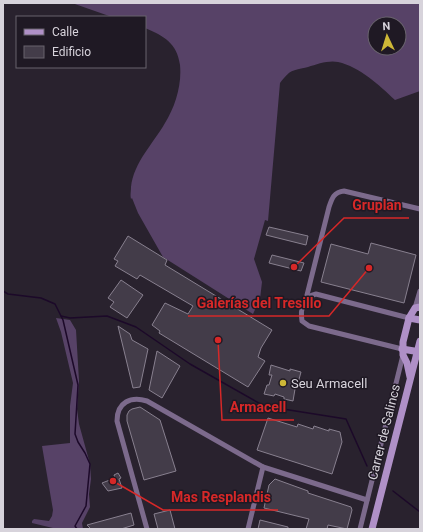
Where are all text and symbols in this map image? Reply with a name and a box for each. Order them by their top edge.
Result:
legend [16,16,146,68]
north arrow [367,16,407,56]
text: N [382,20,391,33]
text: Calle [52,25,79,39]
text: Edificio [52,45,91,59]
callout: Gruplan [344,192,409,218]
text: Gruplan [352,197,402,213]
callout: Galerías del Tresillo [188,290,329,316]
text: Galerías del Tresillo [197,295,321,311]
place label: Seu Armacell [291,376,367,391]
marker: Seu Armacell [278,378,288,388]
street label: Carrer de Salincs [365,382,403,481]
callout: Armacell [222,394,294,420]
text: Armacell [230,399,286,415]
callout: Mas Resplandis [163,484,278,510]
text: Mas Resplandis [171,489,271,505]

